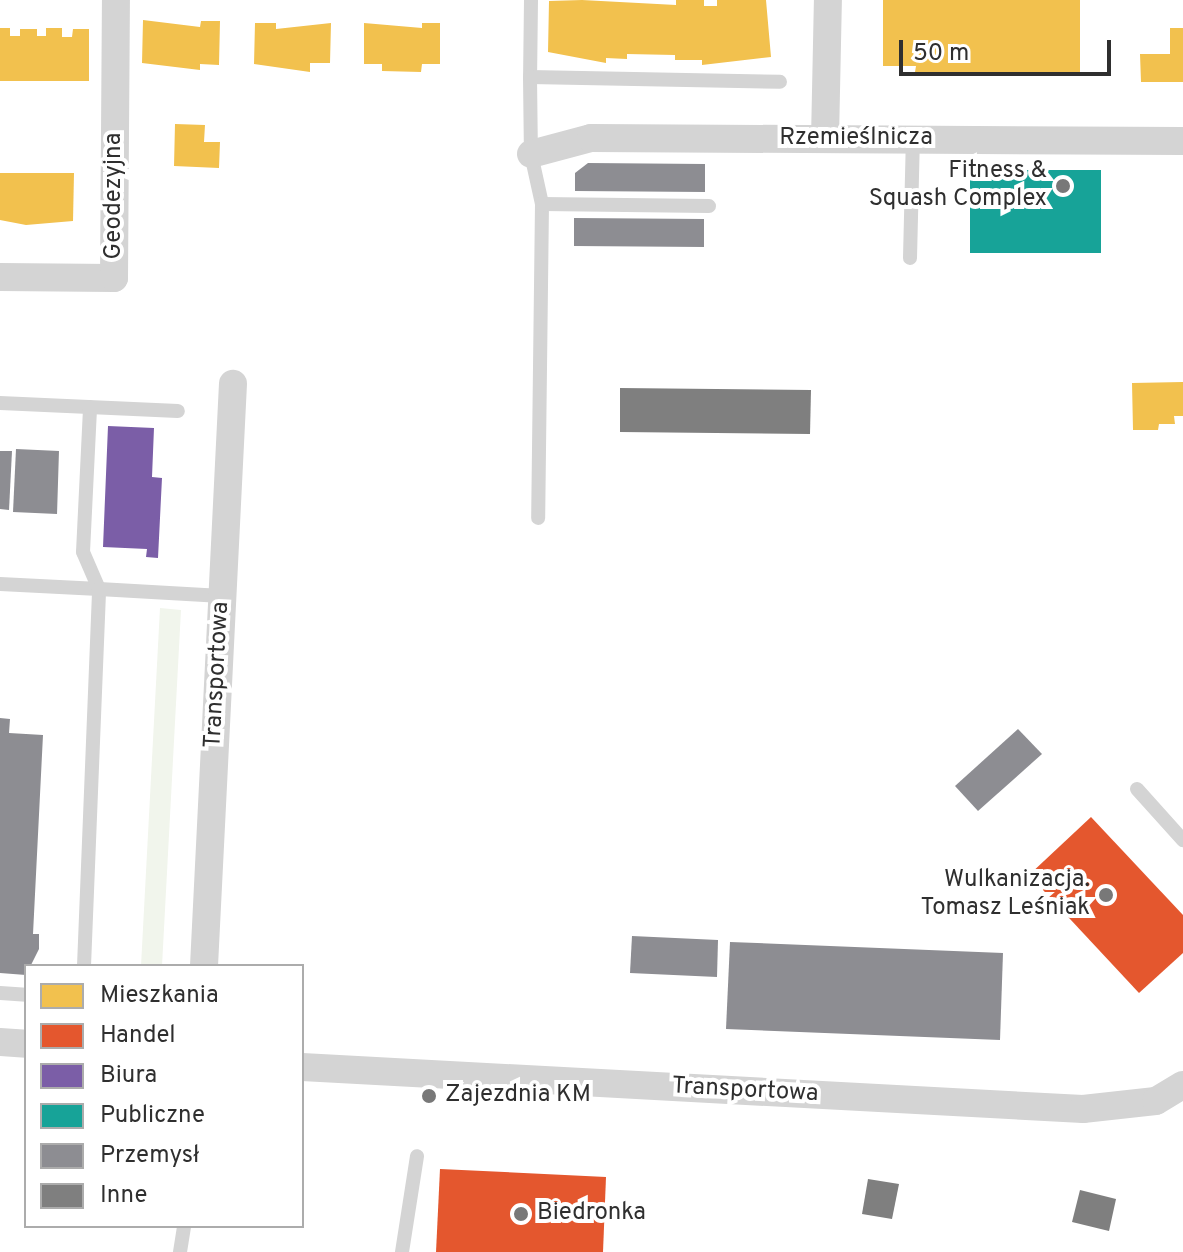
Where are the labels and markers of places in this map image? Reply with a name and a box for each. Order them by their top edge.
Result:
place label: Fitness & Squash Complex [869,158,1047,214]
marker: Fitness & Squash Complex [1054,177,1072,195]
place label: Wulkanizacja. Tomasz Leśniak [920,867,1090,923]
marker: Wulkanizacja. Tomasz Leśniak [1097,886,1115,904]
place label: Zajezdnia KM [445,1082,591,1110]
marker: Zajezdnia KM [420,1087,438,1105]
place label: Biedronka [537,1200,646,1228]
marker: Biedronka [512,1205,530,1223]

